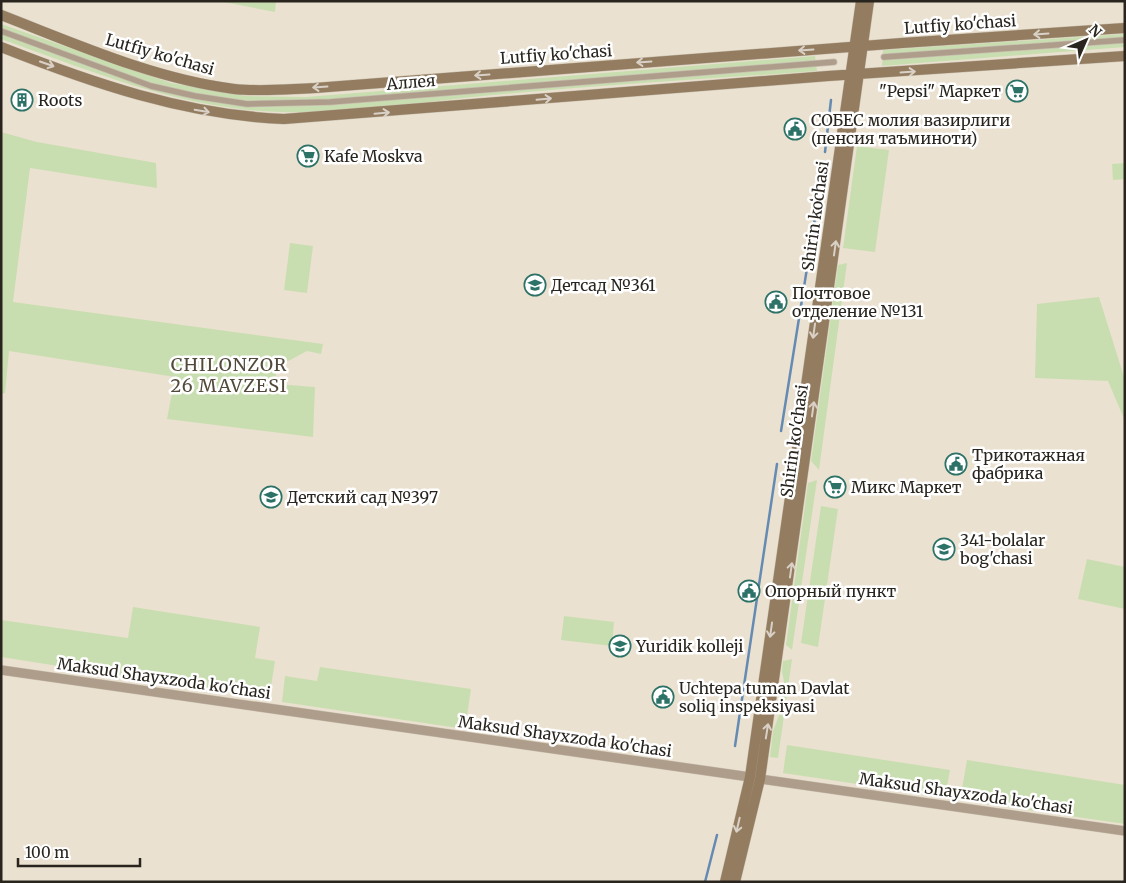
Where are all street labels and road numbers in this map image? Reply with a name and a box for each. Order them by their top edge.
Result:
street label: Lutfiy ko'chasi [903,10,1017,38]
street label: Lutfiy ko'chasi [103,29,217,79]
street label: Lutfiy ko'chasi [499,40,613,68]
street label: Аллея [385,70,436,94]
street label: Shirin koʻchasi [797,160,833,272]
street label: Shirin ko'chasi [776,383,812,499]
street label: Maksud Shayxzoda ko'chasi [56,653,272,703]
street label: Maksud Shayxzoda ko'chasi [457,711,673,761]
street label: Maksud Shayxzoda ko'chasi [858,768,1074,818]

